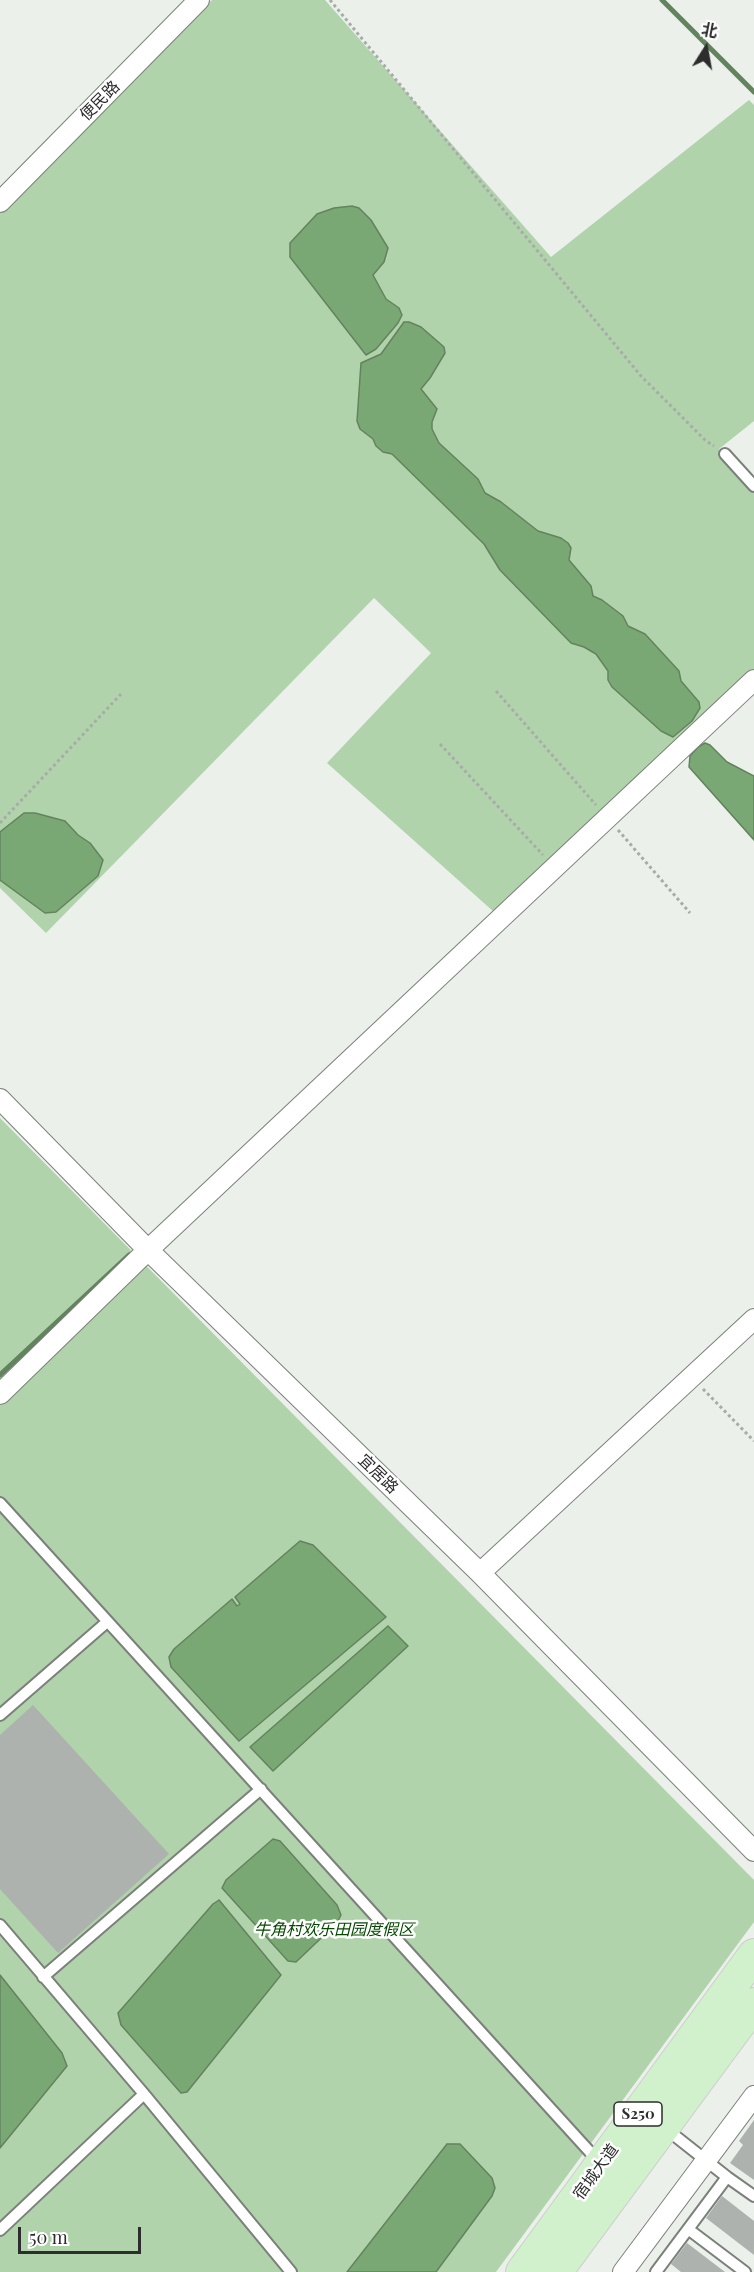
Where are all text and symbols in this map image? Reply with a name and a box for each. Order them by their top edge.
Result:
north arrow [676,18,736,78]
text: 北 [700,18,719,42]
street label: 便民路 [76,77,124,125]
street label: 宜居路 [354,1450,402,1498]
park label: 牛角村欢乐田园度假区 [254,1920,414,1940]
road number: S250 [614,2102,662,2126]
street label: 宿城大道 [569,2140,623,2204]
scale bar [21,2215,144,2253]
text: 50 m [29,2225,68,2249]

